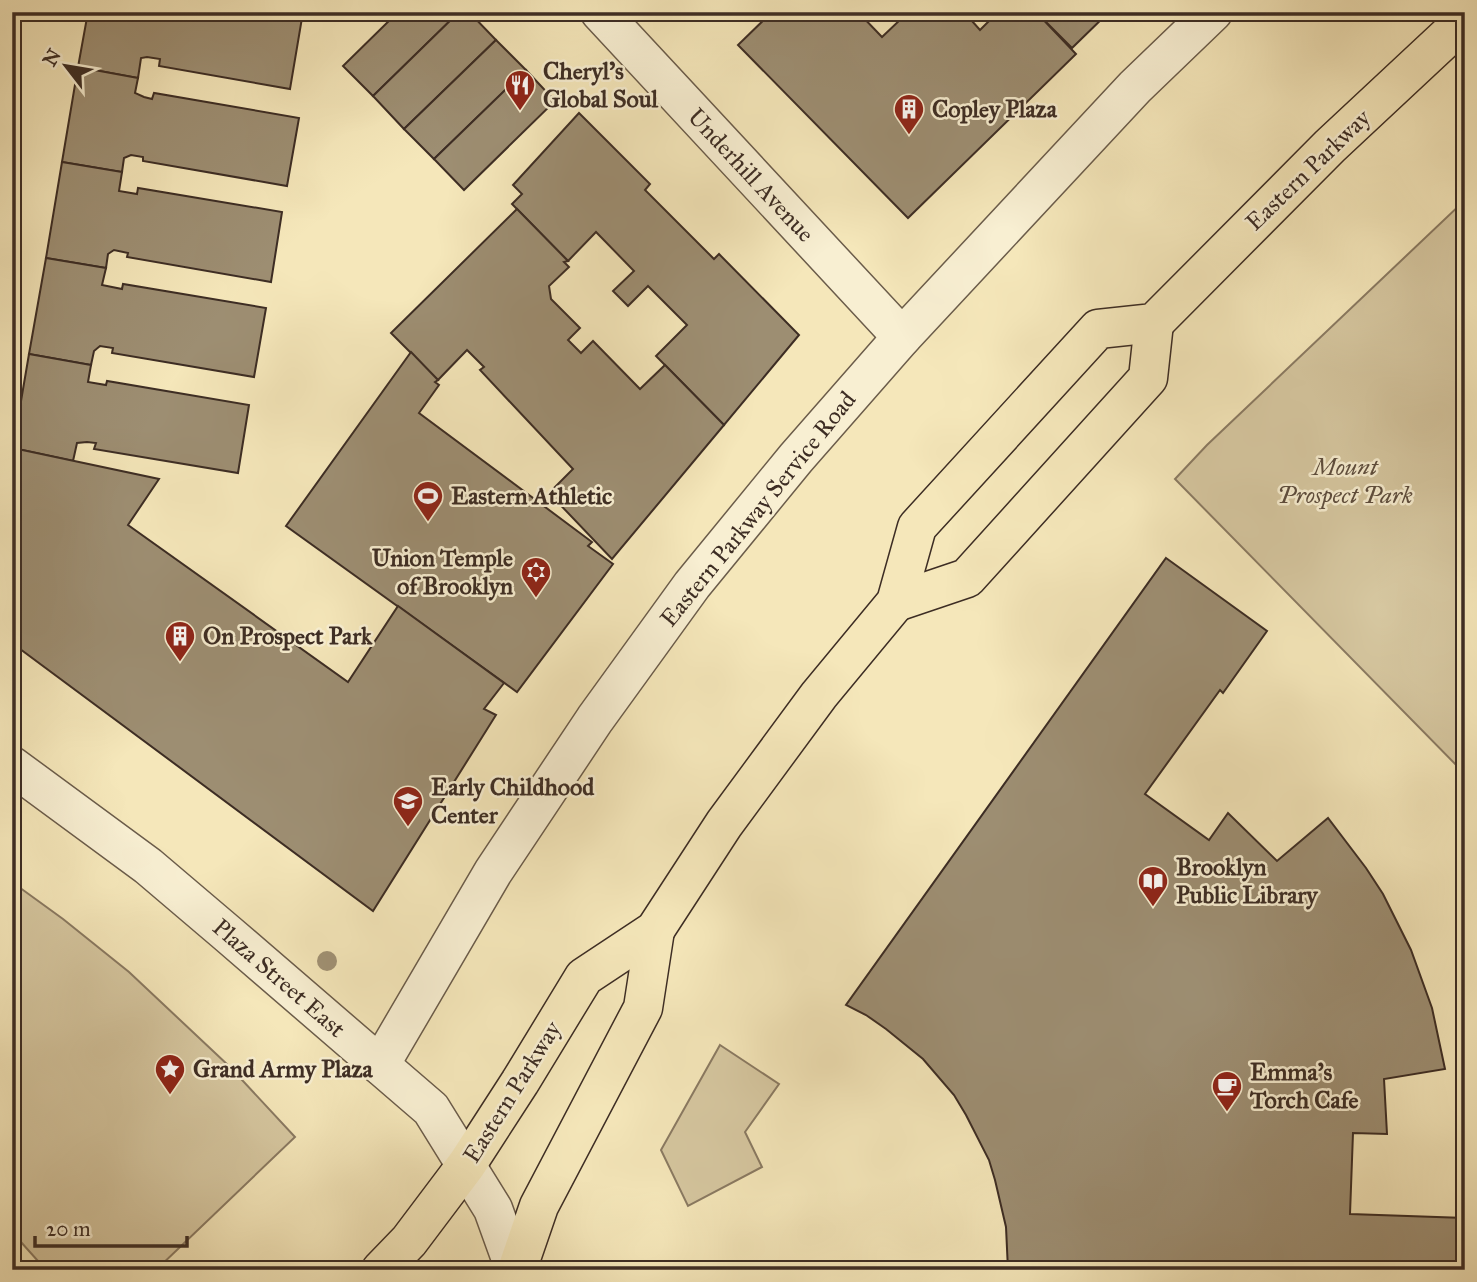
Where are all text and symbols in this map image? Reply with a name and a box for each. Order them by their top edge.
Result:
north arrow [32,32,102,102]
text: N [38,45,66,70]
place label: Cheryl's Global Soul [543,56,659,114]
restaurant icon: Cheryl's Global Soul [503,68,537,112]
building icon: Copley Plaza [892,92,926,136]
place label: Copley Plaza [932,94,1058,124]
street label: Underhill Avenue [681,102,821,248]
street label: Eastern Parkway [1239,102,1377,237]
street label: Eastern Parkway Service Road [654,385,862,633]
park label: Mount Prospect Park [1277,452,1413,510]
sports icon: Eastern Athletic [411,479,445,523]
place label: Eastern Athletic [451,481,612,511]
place label: Union Temple of Brooklyn [372,543,513,601]
synagogue icon: Union Temple of Brooklyn [519,555,553,599]
building icon: On Prospect Park [163,619,197,663]
place label: On Prospect Park [203,621,373,651]
place label: Early Childhood Center [431,772,595,830]
school or university icon: Early Childhood Center [391,784,425,828]
place label: Brooklyn Public Library [1176,852,1319,910]
library icon: Brooklyn Public Library [1136,864,1170,908]
street label: Plaza Street East [206,912,352,1044]
street label: Eastern Parkway [456,1015,568,1169]
place icon: Grand Army Plaza [153,1052,187,1096]
place label: Grand Army Plaza [193,1054,374,1084]
place label: Emma's Torch Cafe [1249,1057,1359,1115]
cafe icon: Emma's Torch Cafe [1210,1069,1244,1113]
scale bar [35,1205,187,1249]
text: 20 m [46,1216,91,1242]

